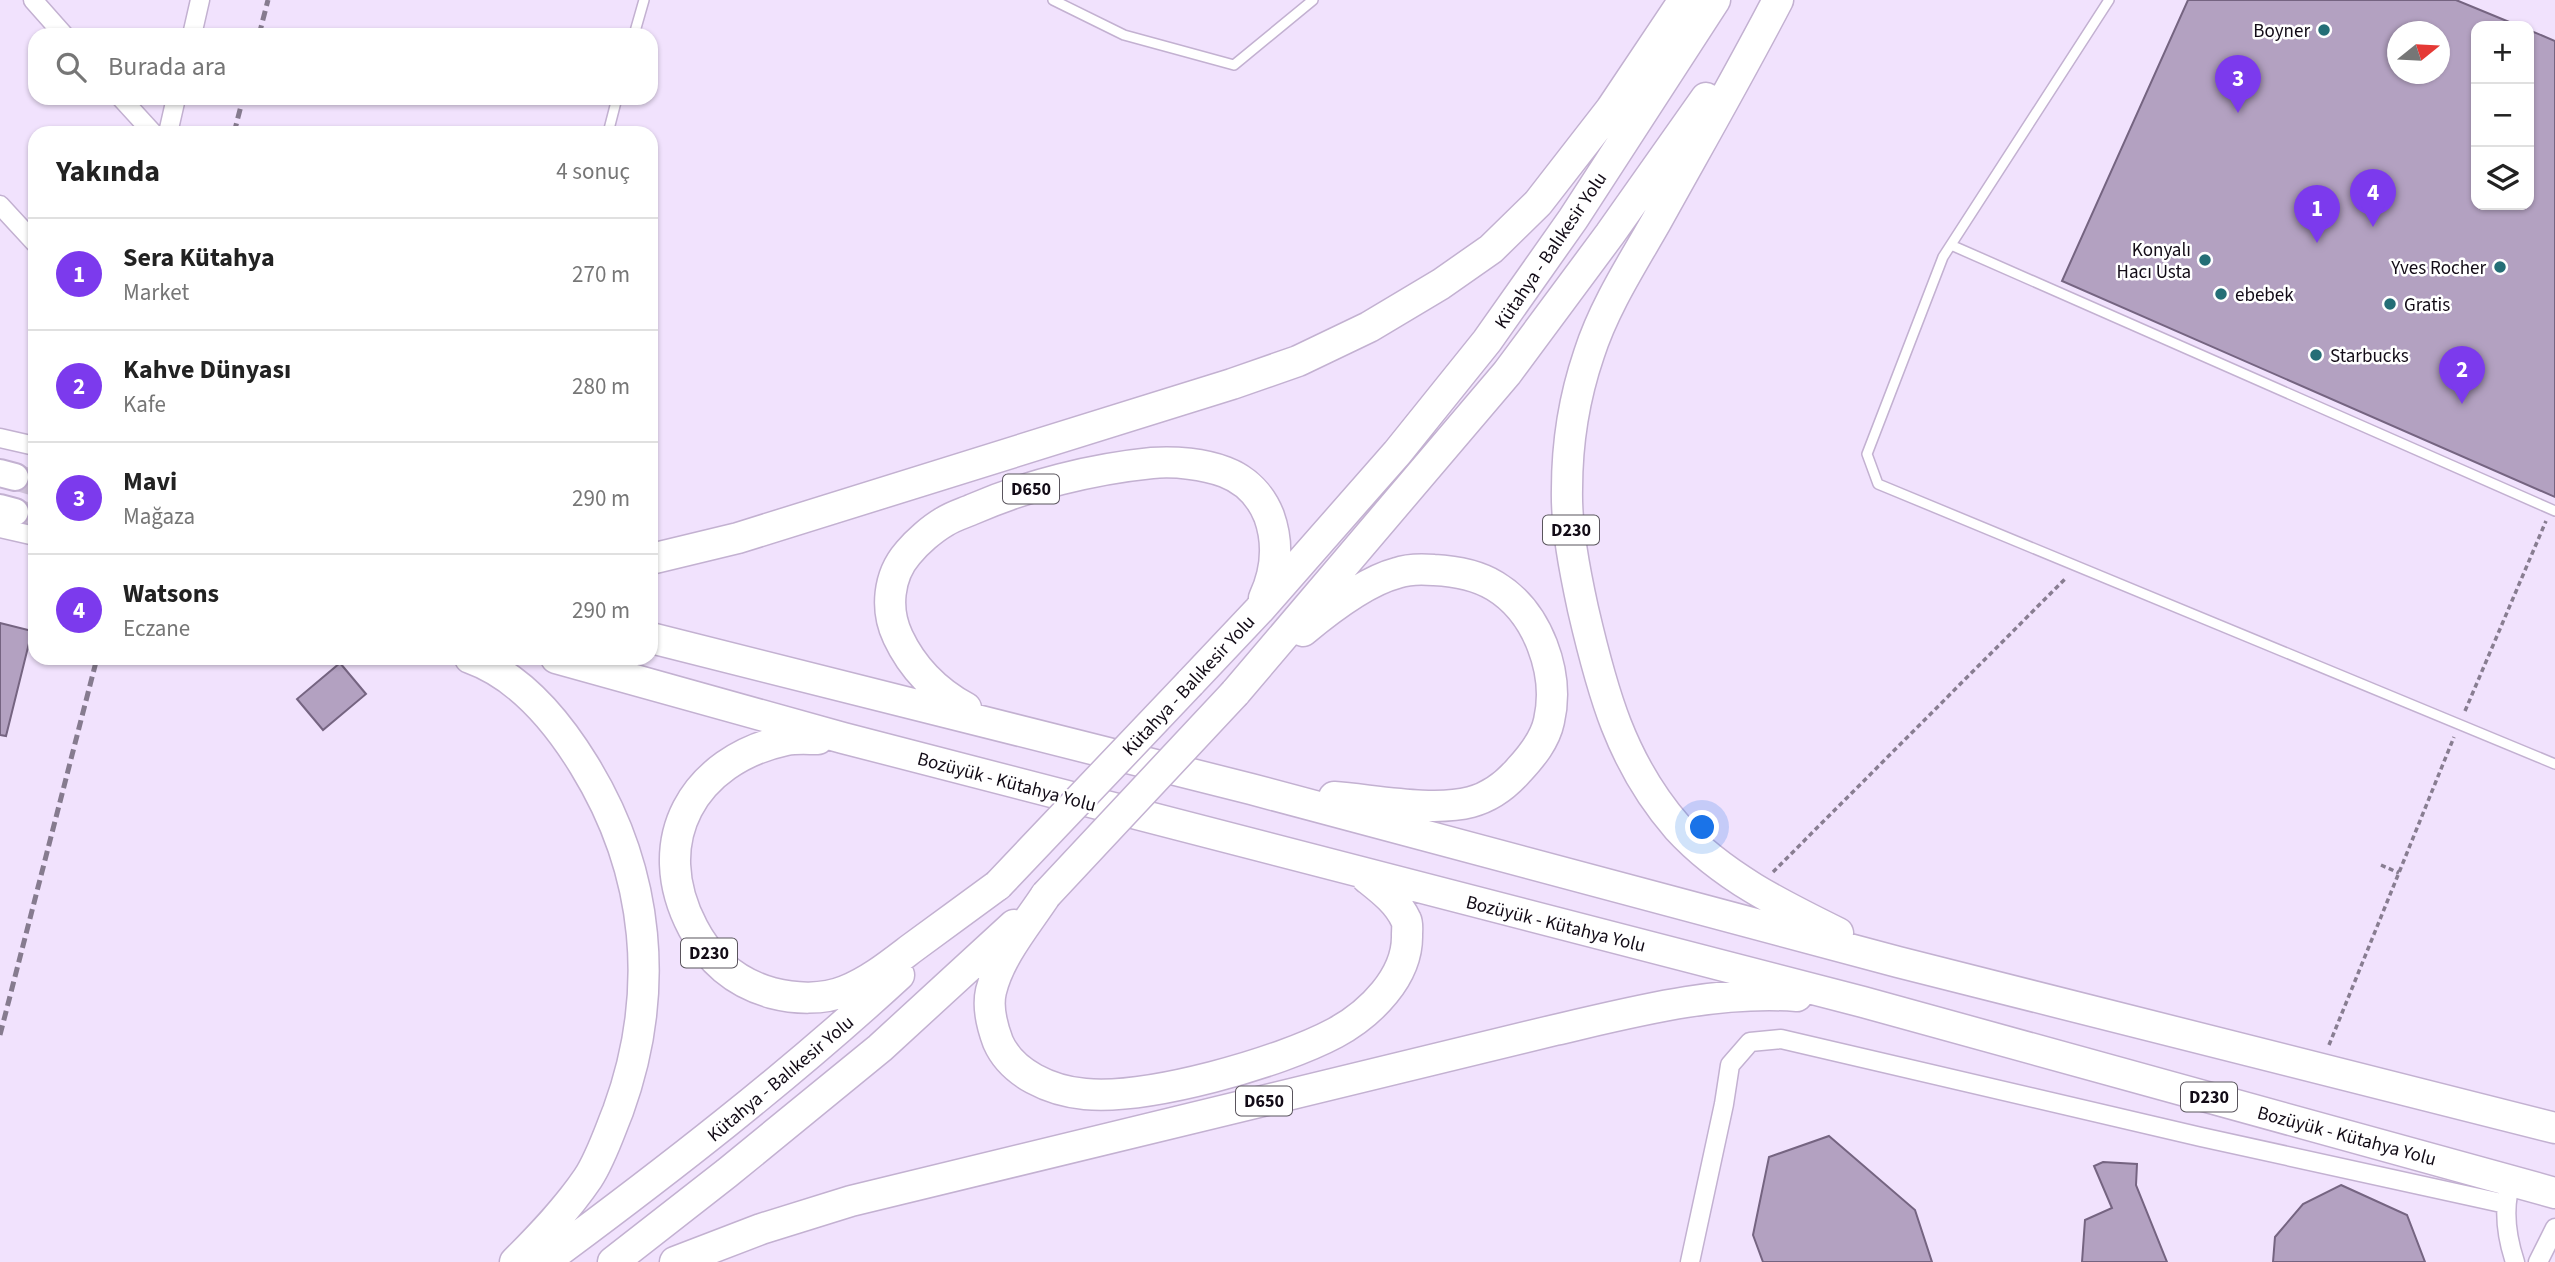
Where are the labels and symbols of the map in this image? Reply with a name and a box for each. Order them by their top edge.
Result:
place label: Boyner [2253,18,2310,45]
north arrow [2387,21,2450,84]
marker: Boyner [2316,22,2332,38]
pin: 3 [2215,55,2261,113]
street label: Kütahya - Balıkesir Yolu [1489,167,1614,335]
pin: 4 [2350,169,2396,227]
pin: 1 [2294,185,2340,243]
place label: Konyalı Hacı Usta [2117,237,2191,286]
marker: Konyalı Hacı Usta [2197,252,2213,268]
place label: Yves Rocher [2390,255,2486,282]
marker: Yves Rocher [2492,259,2508,275]
place label: ebebek [2235,282,2294,309]
marker: ebebek [2213,286,2229,302]
place label: Gratis [2404,292,2450,319]
marker: Gratis [2382,296,2398,312]
place label: Starbucks [2330,343,2409,370]
pin: 2 [2439,346,2485,404]
marker: Starbucks [2308,347,2324,363]
road number: D650 [1003,475,1059,504]
road number: D230 [1543,516,1599,544]
street label: Kütahya - Balıkesir Yolu [1116,609,1262,763]
street label: Bozüyük - Kütahya Yolu [914,746,1099,819]
your location [1685,810,1719,844]
street label: Bozüyük - Kütahya Yolu [1463,889,1648,960]
road number: D230 [681,938,737,968]
street label: Kütahya - Balıkesir Yolu [702,1010,860,1149]
road number: D230 [2181,1082,2237,1112]
road number: D650 [1236,1086,1292,1116]
street label: Bozüyük - Kütahya Yolu [2254,1100,2439,1173]

